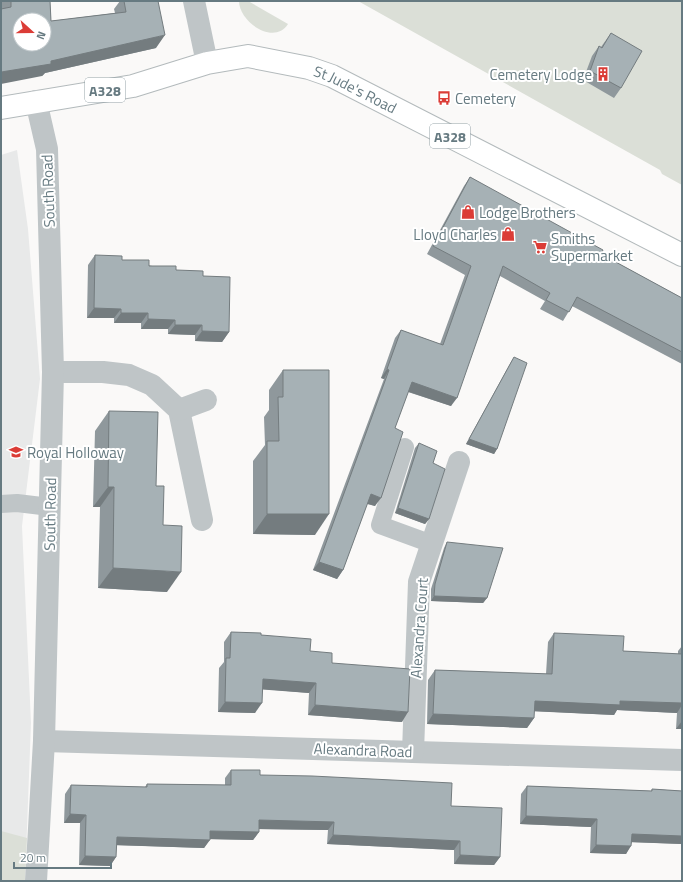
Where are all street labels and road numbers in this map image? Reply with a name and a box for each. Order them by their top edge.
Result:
street label: St Jude's Road [311,59,401,119]
road number: A328 [85,78,125,102]
road number: A328 [430,124,470,148]
street label: South Road [35,154,61,228]
street label: South Road [38,477,62,551]
street label: Alexandra Court [404,576,434,679]
street label: Alexandra Road [313,737,413,763]

